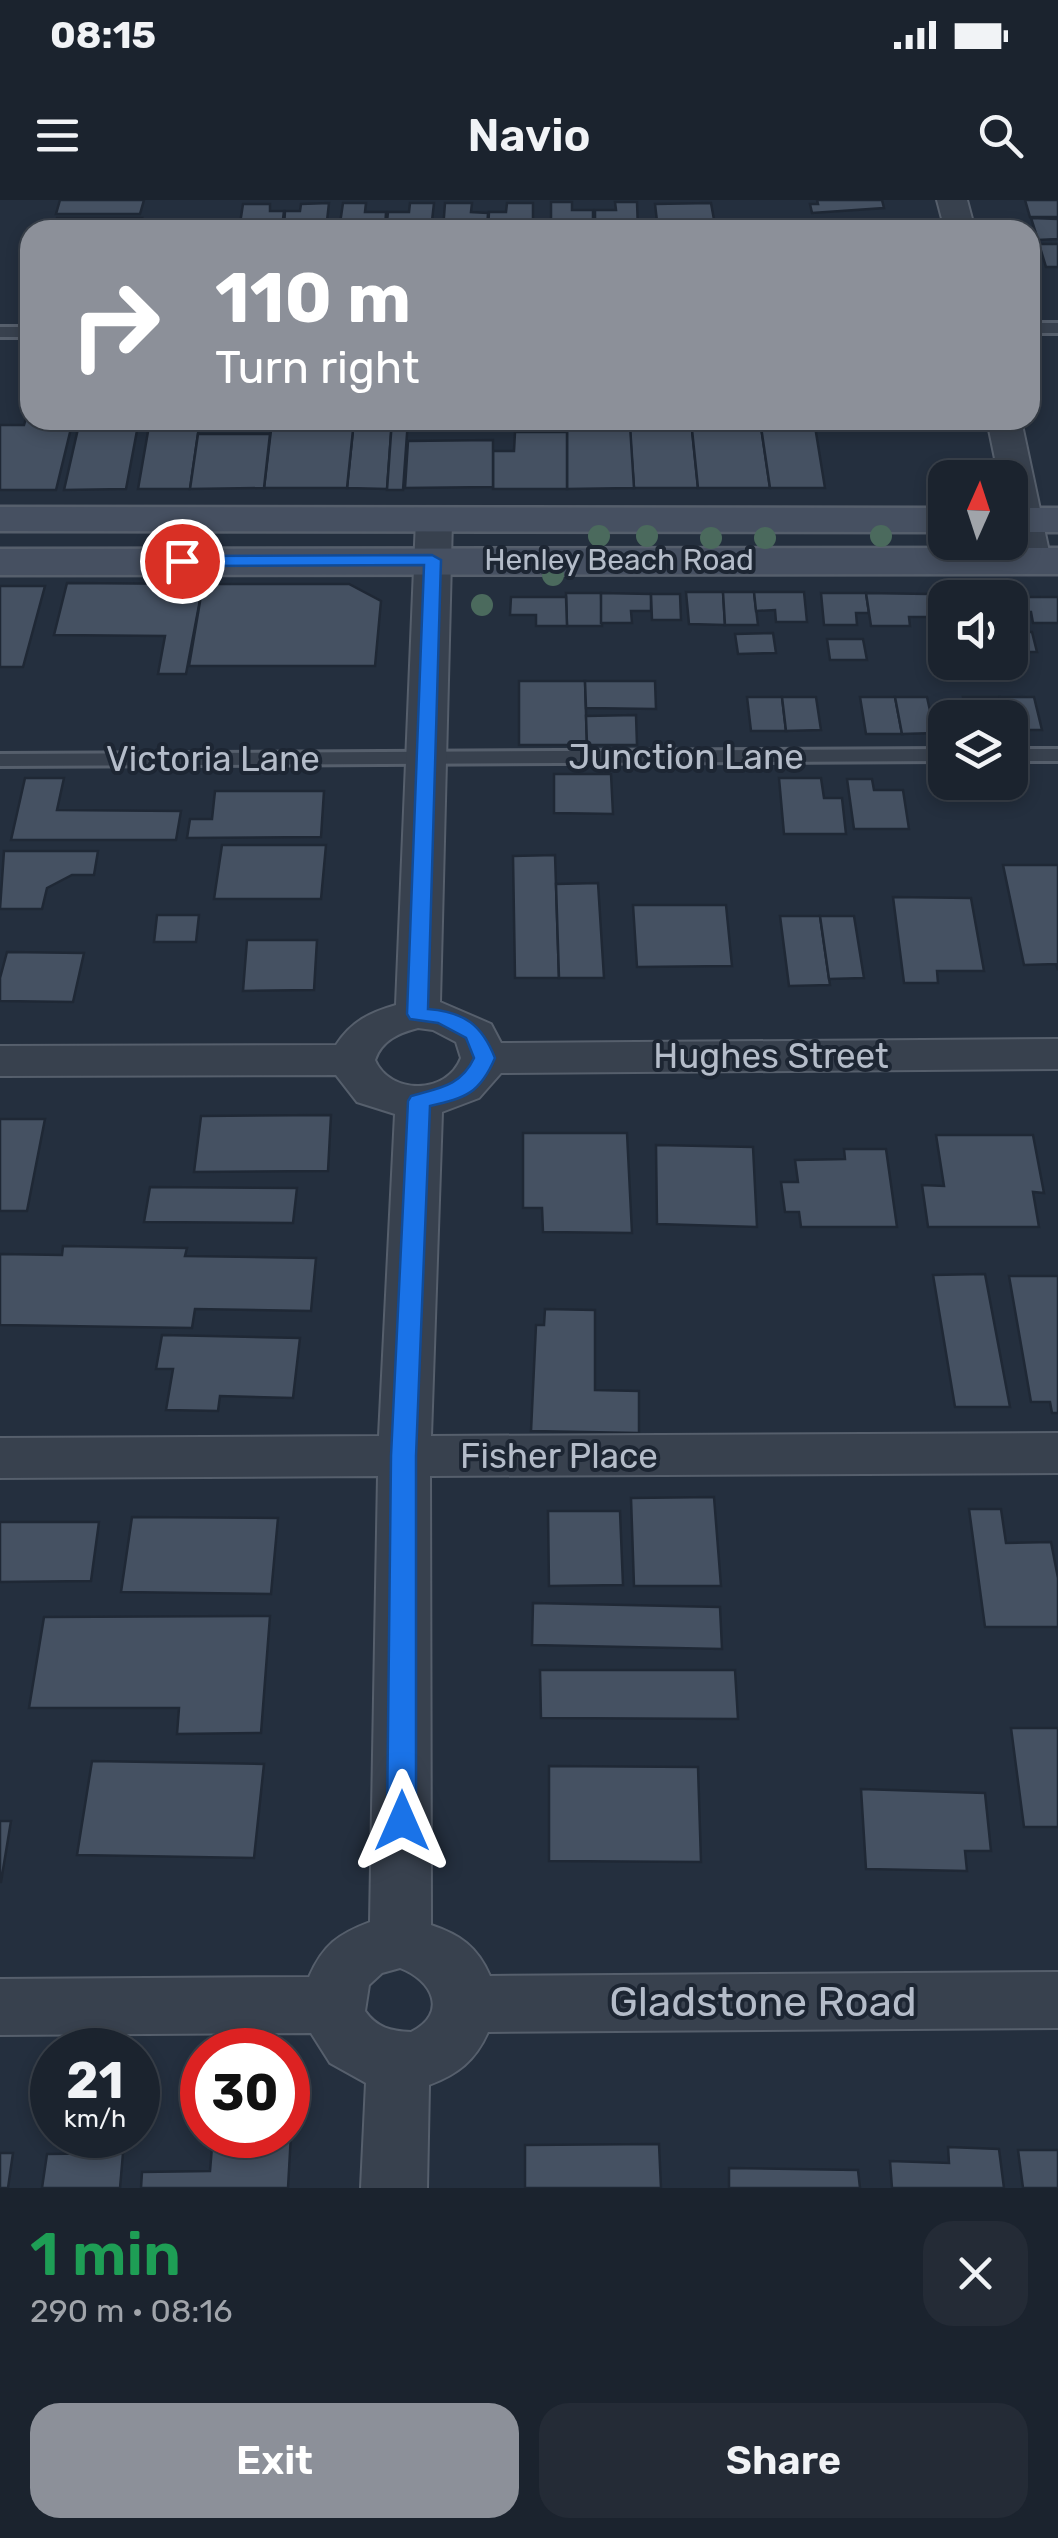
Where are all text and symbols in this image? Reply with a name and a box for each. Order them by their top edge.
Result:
text: 08:15 [50,12,156,58]
icon: menu [30,108,85,163]
icon: search [973,108,1028,163]
text: Navio [467,109,591,162]
text: 110 m [215,257,411,340]
icon: right [50,260,180,390]
text: Turn right [215,341,419,394]
north arrow [928,460,1028,560]
map controls [928,460,1028,800]
pin [140,519,225,604]
icon: arrive [155,534,210,589]
street label: Henley Beach Road [484,542,754,578]
button: sound [928,580,1028,680]
button: layers [928,700,1028,800]
street label: Junction Lane [568,736,804,778]
street label: Victoria Lane [106,738,320,780]
street label: Hughes Street [653,1035,889,1077]
street label: Fisher Place [460,1435,658,1477]
position arrow [350,1769,454,1873]
street label: Gladstone Road [609,1977,917,2027]
speed limit sign: 30 [180,2028,310,2158]
text: 21 [66,2051,124,2111]
text: km/h [64,2104,126,2133]
text: 1 min [30,2219,181,2290]
button: close [923,2221,1028,2326]
text: 290 m · 08:16 [30,2292,232,2330]
button: Exit [30,2403,519,2518]
button: Share [539,2403,1028,2518]

